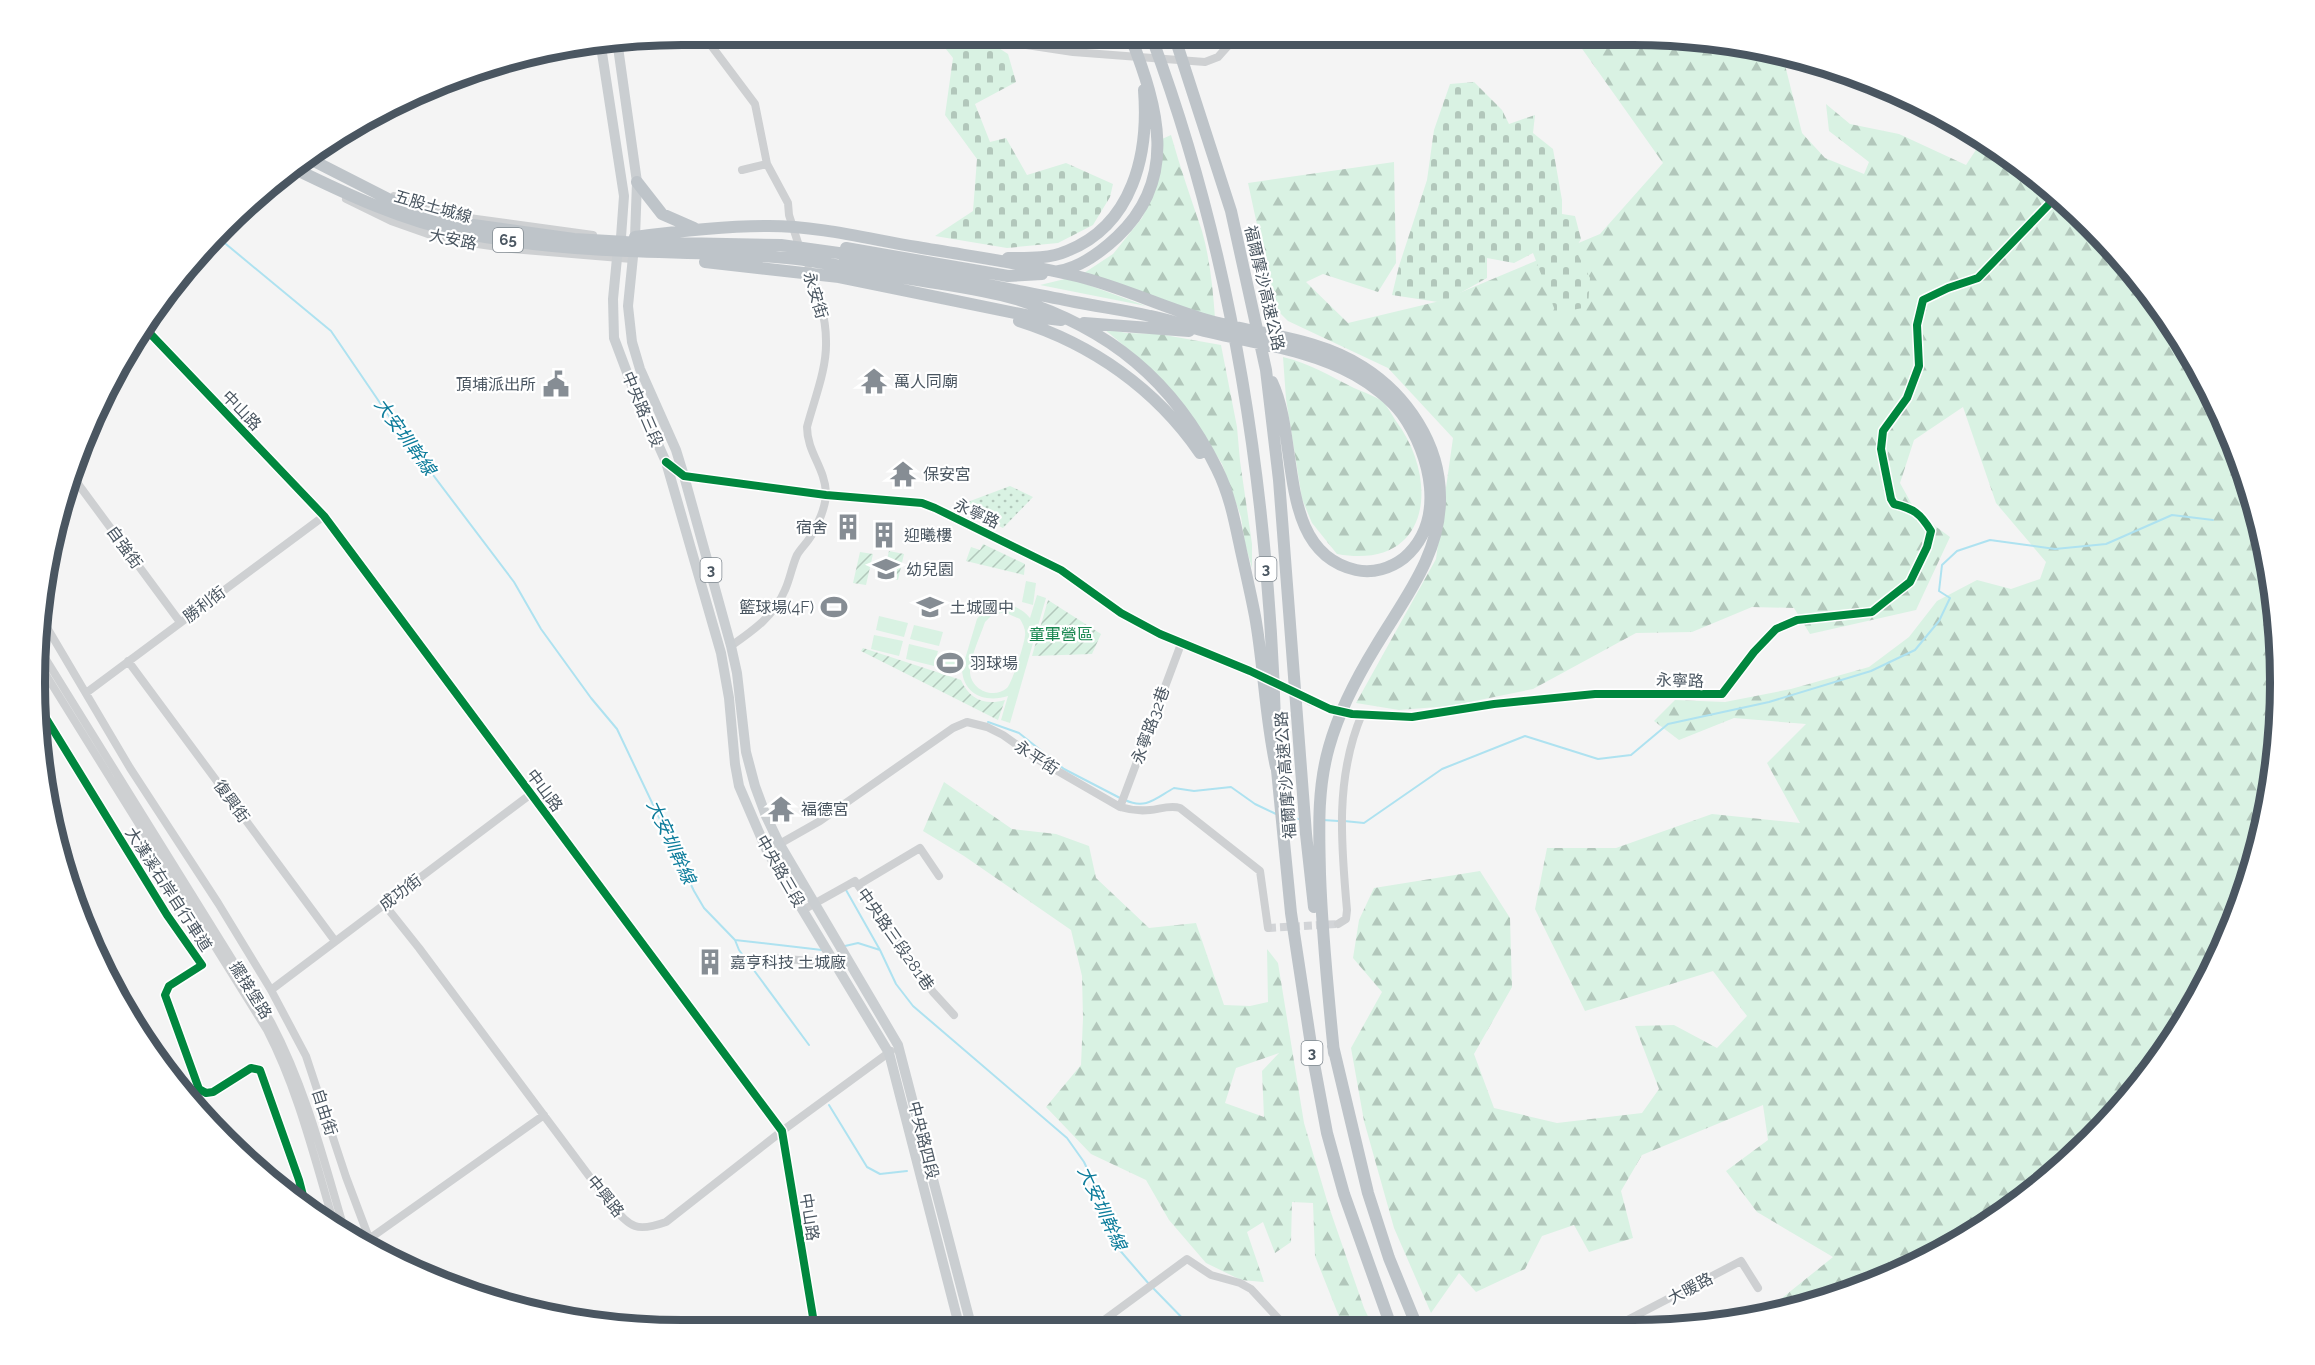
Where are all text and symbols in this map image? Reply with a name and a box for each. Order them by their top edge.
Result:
street label: 五股土城線 [392,186,474,227]
street label: 福爾摩沙高速公路 [1241,224,1288,353]
street label: 大安路 [428,226,478,253]
road number: 65 [493,228,523,252]
street label: 永安街 [799,269,832,321]
temple icon: 萬人同廟 [859,366,889,396]
public building icon: 頂埔派出所 [541,369,571,399]
street label: 中央路三段 [618,369,667,450]
place label: 萬人同廟 [894,372,958,391]
place label: 頂埔派出所 [456,375,536,394]
street label: 中山路 [218,386,265,434]
water label: 大安圳幹線 [370,394,442,481]
temple icon: 保安宮 [888,459,918,489]
place label: 保安宮 [923,465,971,484]
street label: 永寧路 [951,495,1003,532]
building icon: 宿舍 [833,512,863,542]
place label: 宿舍 [796,518,828,537]
building icon: 迎曦樓 [869,520,899,550]
street label: 自強街 [103,522,146,572]
place label: 迎曦樓 [904,526,952,545]
school or university icon: 幼兒園 [871,554,901,584]
road number: 3 [1256,557,1276,581]
road number: 3 [700,558,722,582]
place label: 幼兒園 [906,560,954,579]
street label: 勝利街 [179,582,229,626]
sports icon: 籃球場(4F) [819,592,849,622]
school or university icon: 土城國中 [915,592,945,622]
place label: 籃球場(4F) [739,598,814,617]
place label: 土城國中 [950,598,1014,617]
park label: 童軍營區 [1029,625,1093,644]
sports icon: 羽球場 [935,648,965,678]
place label: 羽球場 [970,654,1018,673]
street label: 永寧路 [1656,670,1704,691]
street label: 永寧路32巷 [1128,684,1173,766]
street label: 福爾摩沙高速公路 [1272,710,1299,839]
street label: 永平街 [1011,736,1062,778]
street label: 中山路 [523,765,567,815]
street label: 復興街 [210,776,253,826]
temple icon: 福德宮 [766,794,796,824]
water label: 大安圳幹線 [643,797,701,889]
place label: 福德宮 [801,800,849,819]
street label: 大漢溪右岸自行車道 [121,824,216,955]
street label: 中央路三段 [752,832,809,911]
street label: 成功街 [375,870,425,914]
street label: 中央路三段281巷 [853,884,938,994]
building icon: 嘉亨科技 土城廠 [695,947,725,977]
place label: 嘉亨科技 土城廠 [730,953,846,972]
street label: 擺接堡路 [226,958,276,1022]
road number: 3 [1302,1041,1322,1065]
street label: 自由街 [308,1086,341,1138]
street label: 中央路四段 [905,1099,942,1181]
water label: 大安圳幹線 [1074,1163,1132,1255]
street label: 中興路 [583,1172,628,1221]
street label: 中山路 [796,1192,823,1242]
street label: 大暖路 [1665,1269,1716,1308]

